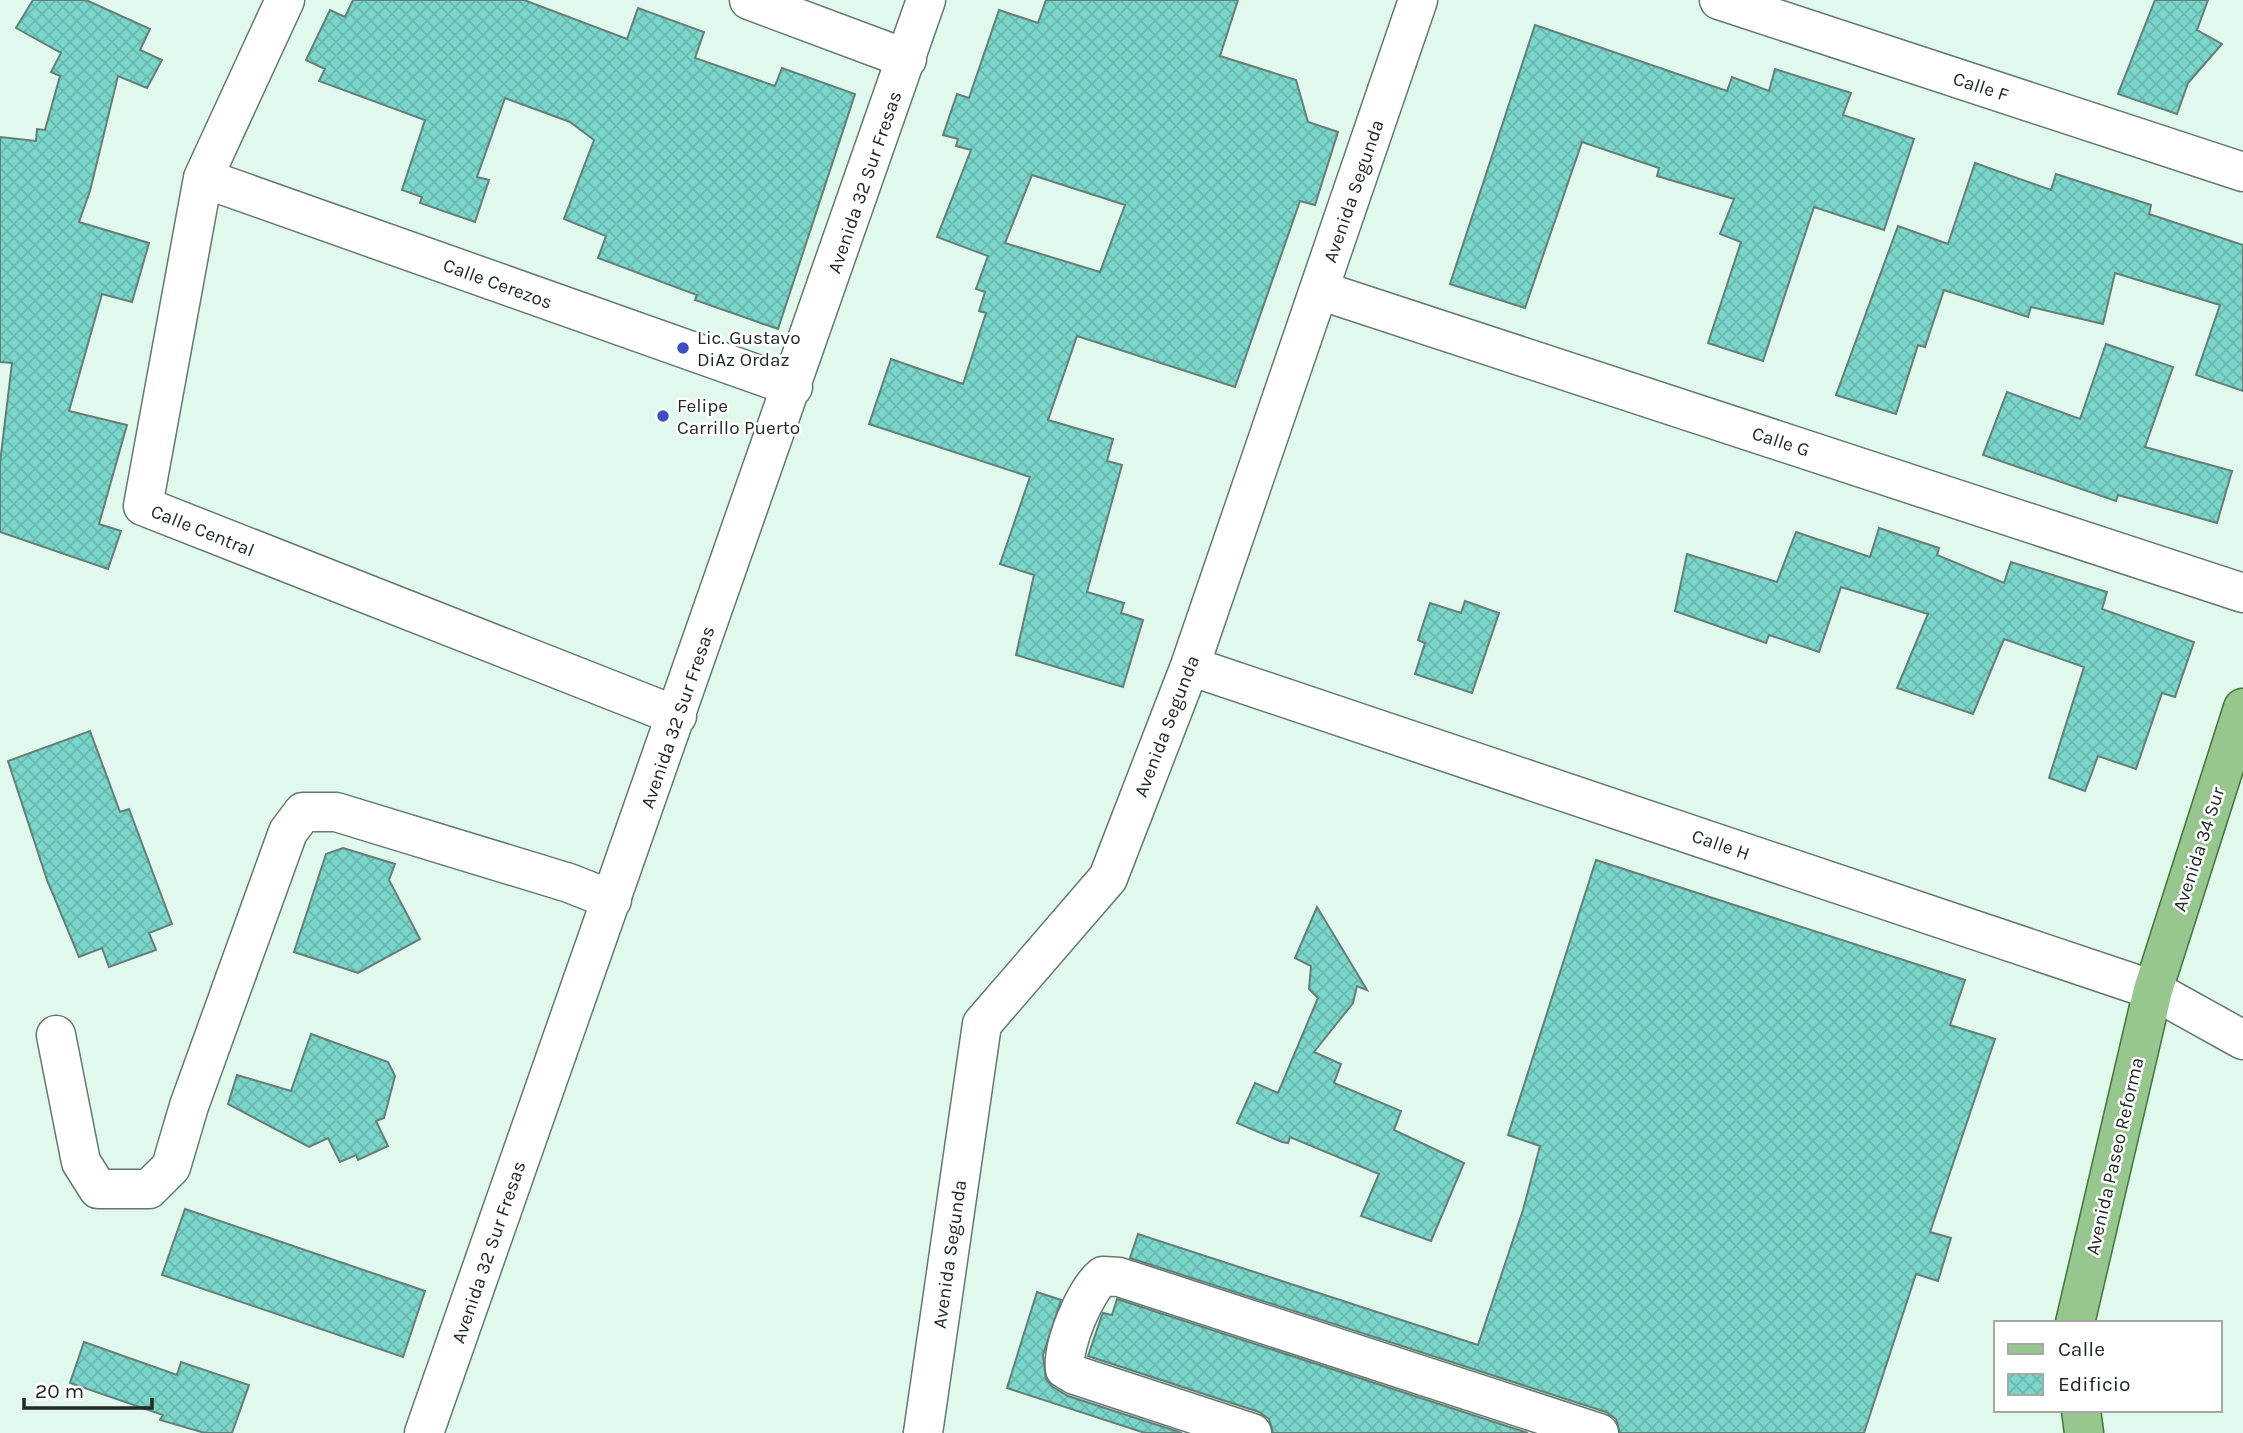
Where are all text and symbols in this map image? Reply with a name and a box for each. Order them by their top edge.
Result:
street label: Calle F [1950,68,2011,106]
street label: Avenida 32 Sur Fresas [823,88,906,276]
street label: Avenida Segunda [1319,117,1389,266]
street label: Calle Cerezos [440,254,555,314]
place label: Lic. Gustavo DiAz Ordaz [697,327,801,371]
marker: Lic. Gustavo DiAz Ordaz [675,340,691,356]
place label: Felipe Carrillo Puerto [677,395,800,439]
marker: Felipe Carrillo Puerto [655,408,671,424]
street label: Calle G [1749,422,1812,462]
street label: Calle Central [148,500,258,562]
street label: Avenida 32 Sur Fresas [636,623,719,811]
street label: Avenida Segunda [1130,652,1204,800]
street label: Avenida 34 Sur [2168,784,2229,914]
street label: Calle H [1689,825,1752,865]
street label: Avenida Paseo Reforma [2082,1055,2148,1257]
street label: Avenida 32 Sur Fresas [447,1158,530,1346]
street label: Avenida Segunda [929,1178,971,1330]
legend [1994,1321,2222,1412]
text: Calle [2058,1337,2105,1361]
scale bar [24,1366,152,1410]
text: Edificio [2058,1372,2131,1396]
text: 20 m [35,1379,84,1403]

